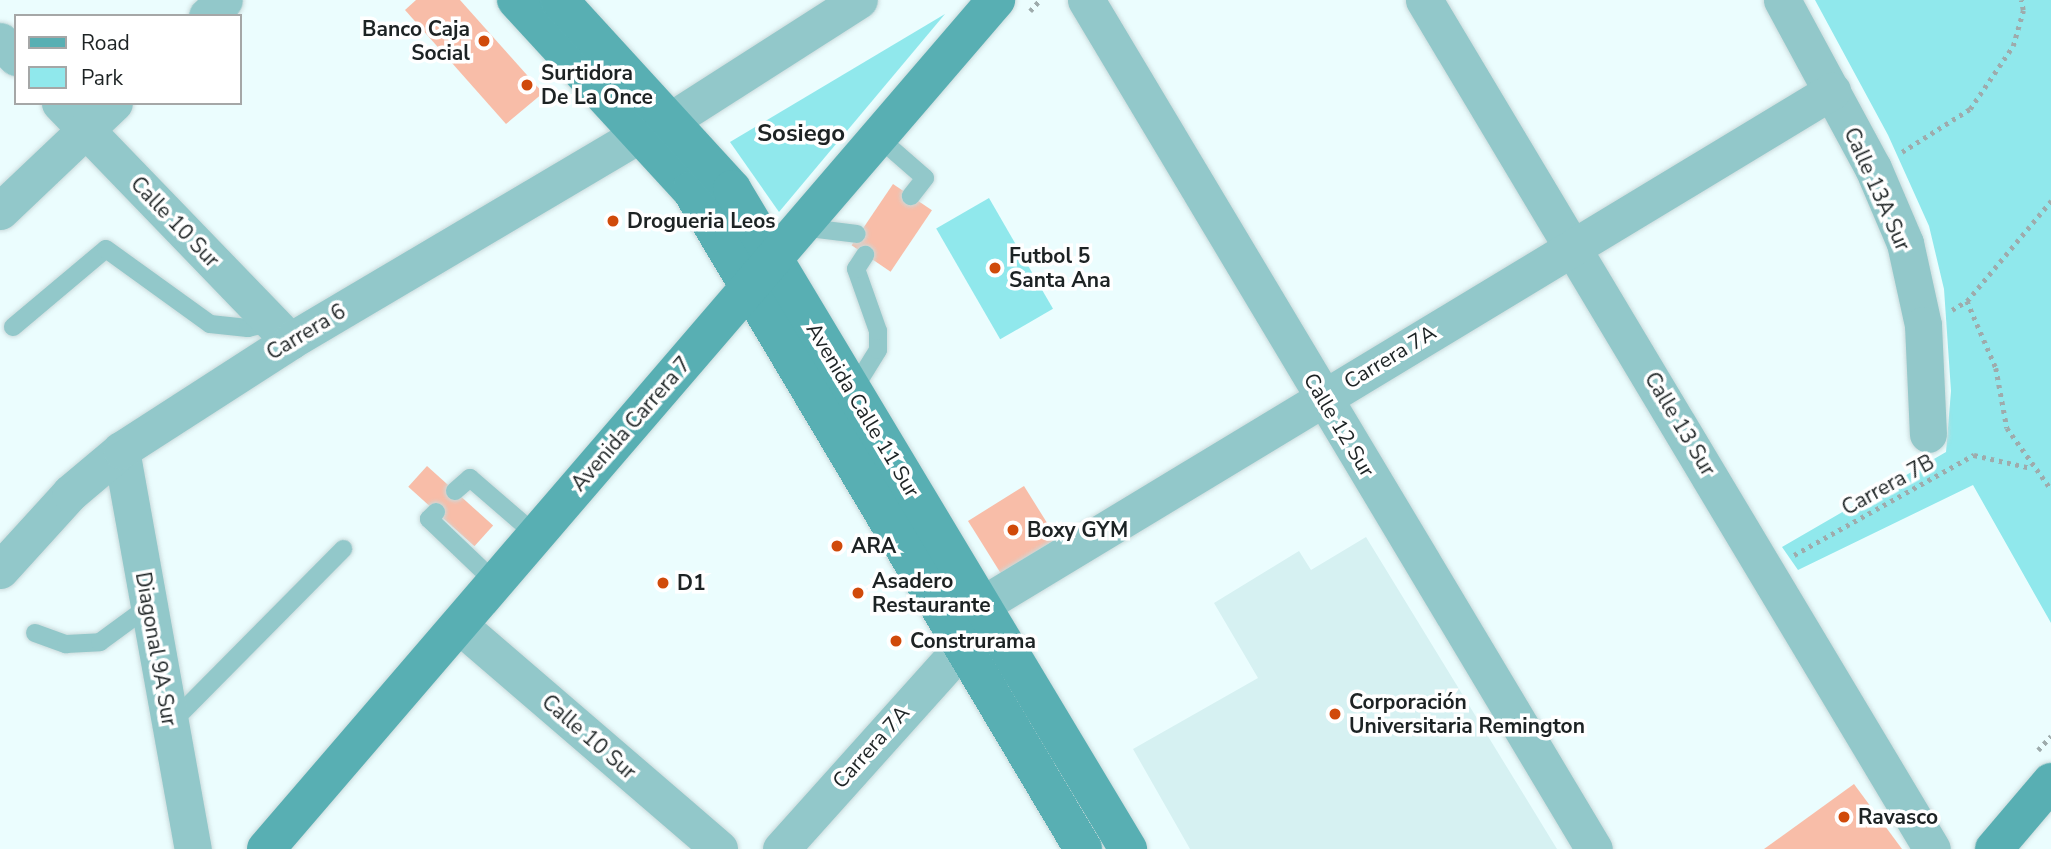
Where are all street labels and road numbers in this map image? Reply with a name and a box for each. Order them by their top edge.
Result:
street label: Calle 13A Sur [1839,124,1915,254]
street label: Calle 10 Sur [125,171,225,273]
street label: Carrera 6 [262,299,350,365]
street label: Avenida Calle 11 Sur [801,318,925,502]
street label: Carrera 7A [1339,320,1441,394]
street label: Avenida Carrera 7 [566,352,696,496]
street label: Calle 13 Sur [1639,368,1721,480]
street label: Calle 12 Sur [1298,369,1380,481]
street label: Carrera 7B [1837,449,1939,521]
street label: Diagonal 9A Sur [130,570,182,728]
street label: Calle 10 Sur [537,689,641,785]
street label: Carrera 7A [827,700,915,794]

